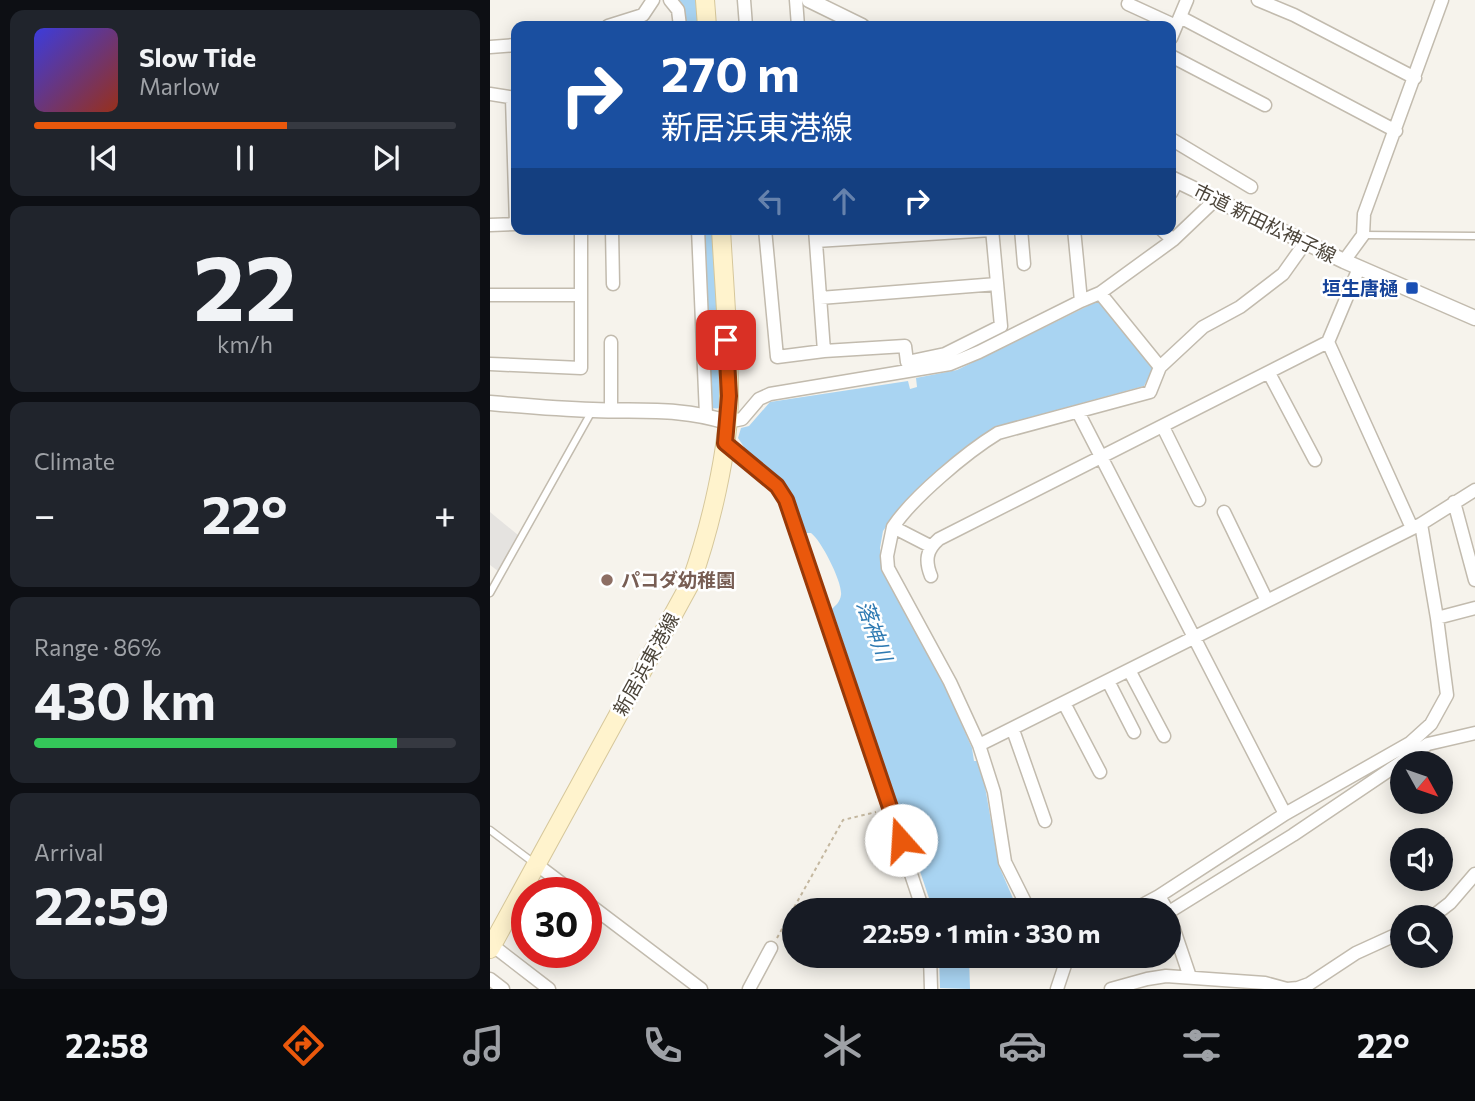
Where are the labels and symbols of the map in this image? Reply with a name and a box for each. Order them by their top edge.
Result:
street label: 市道 新田松神子線 [1190,178,1340,267]
place label: 垣生唐樋 [1322,276,1398,299]
marker: 垣生唐樋 [1404,280,1420,296]
pin [696,310,756,370]
place label: パコダ幼稚園 [621,568,735,591]
marker: パコダ幼稚園 [599,572,615,588]
water label: 落神川 [853,597,899,666]
street label: 新居浜東港線 [608,608,683,719]
north arrow [1390,751,1452,814]
position arrow [864,803,938,877]
speed limit sign: 30 [511,877,602,968]

